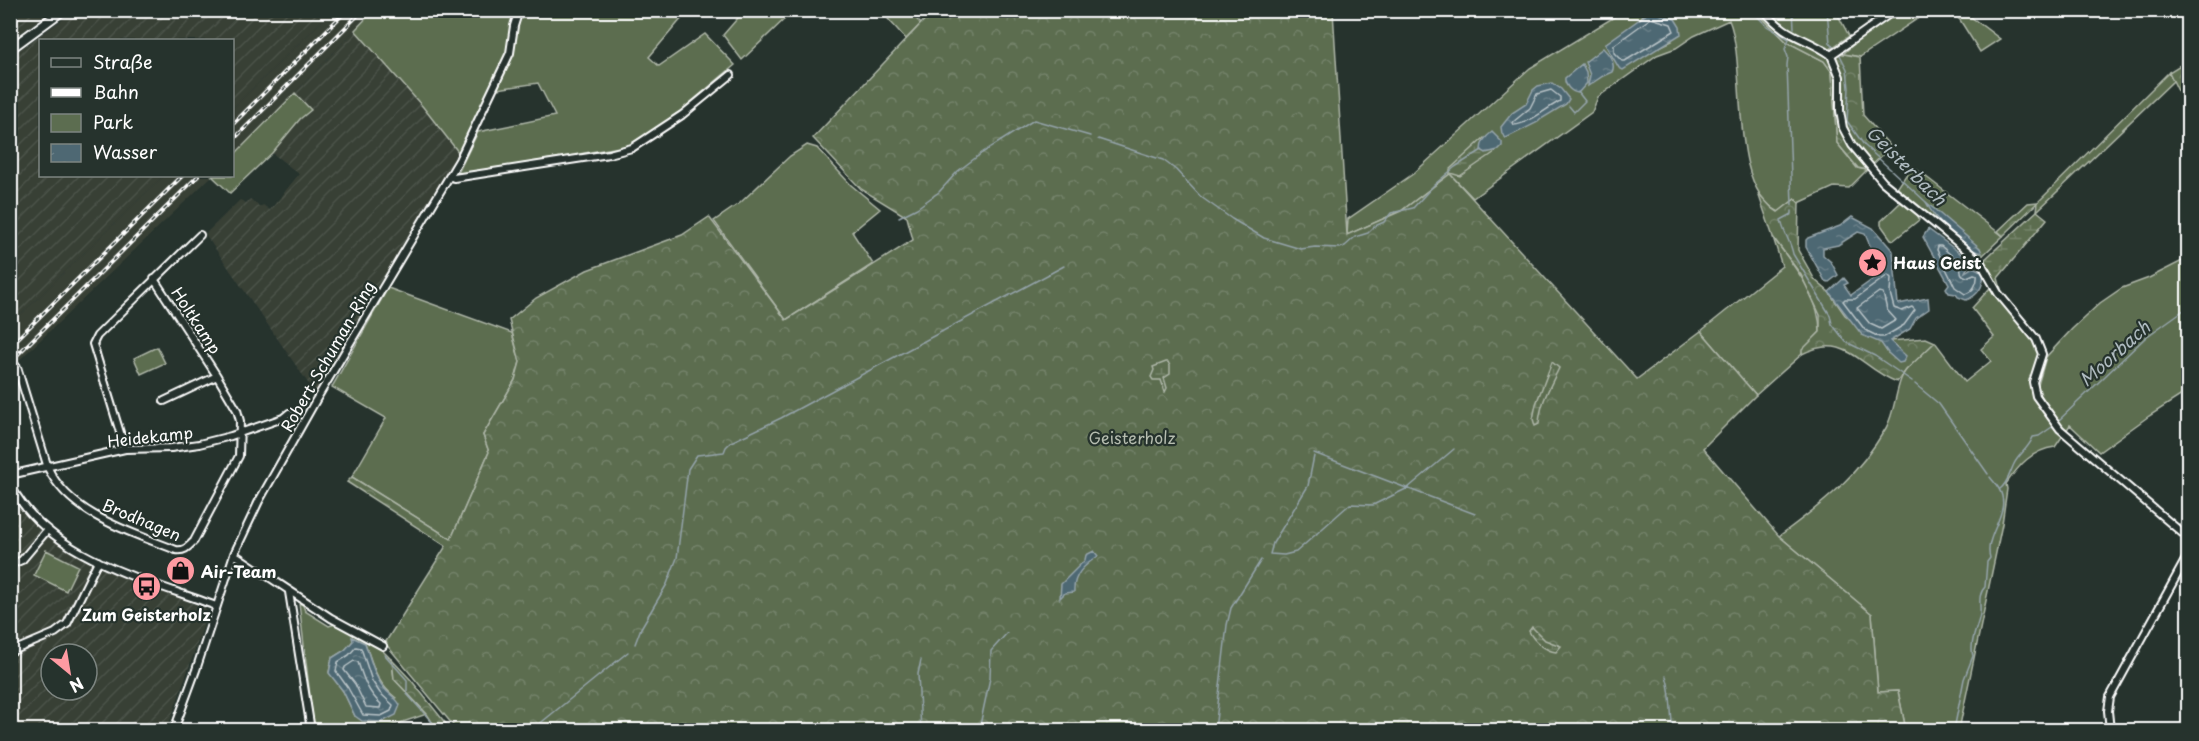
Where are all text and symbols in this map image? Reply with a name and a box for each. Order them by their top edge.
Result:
legend [39,39,234,177]
text: Straße [93,48,153,75]
text: Bahn [93,78,139,105]
text: Park [93,108,133,135]
water label: Geisterbach [1861,119,1954,212]
text: Wasser [93,138,158,165]
place icon: Haus Geist [1856,246,1888,278]
place label: Haus Geist [1893,250,1982,274]
street label: Robert-Schuman-Ring [274,276,380,436]
street label: Holtkamp [166,282,228,358]
water label: Moorbach [2073,313,2156,392]
street label: Heidekamp [106,420,194,452]
park label: Geisterholz [1088,425,1176,449]
street label: Brodhagen [99,492,185,546]
shop icon: Air-Team [164,555,196,587]
place label: Air-Team [201,559,277,583]
bus stop icon: Zum Geisterholz [130,570,162,602]
place label: Zum Geisterholz [82,602,210,626]
north arrow [39,642,99,702]
text: N [66,672,88,699]

